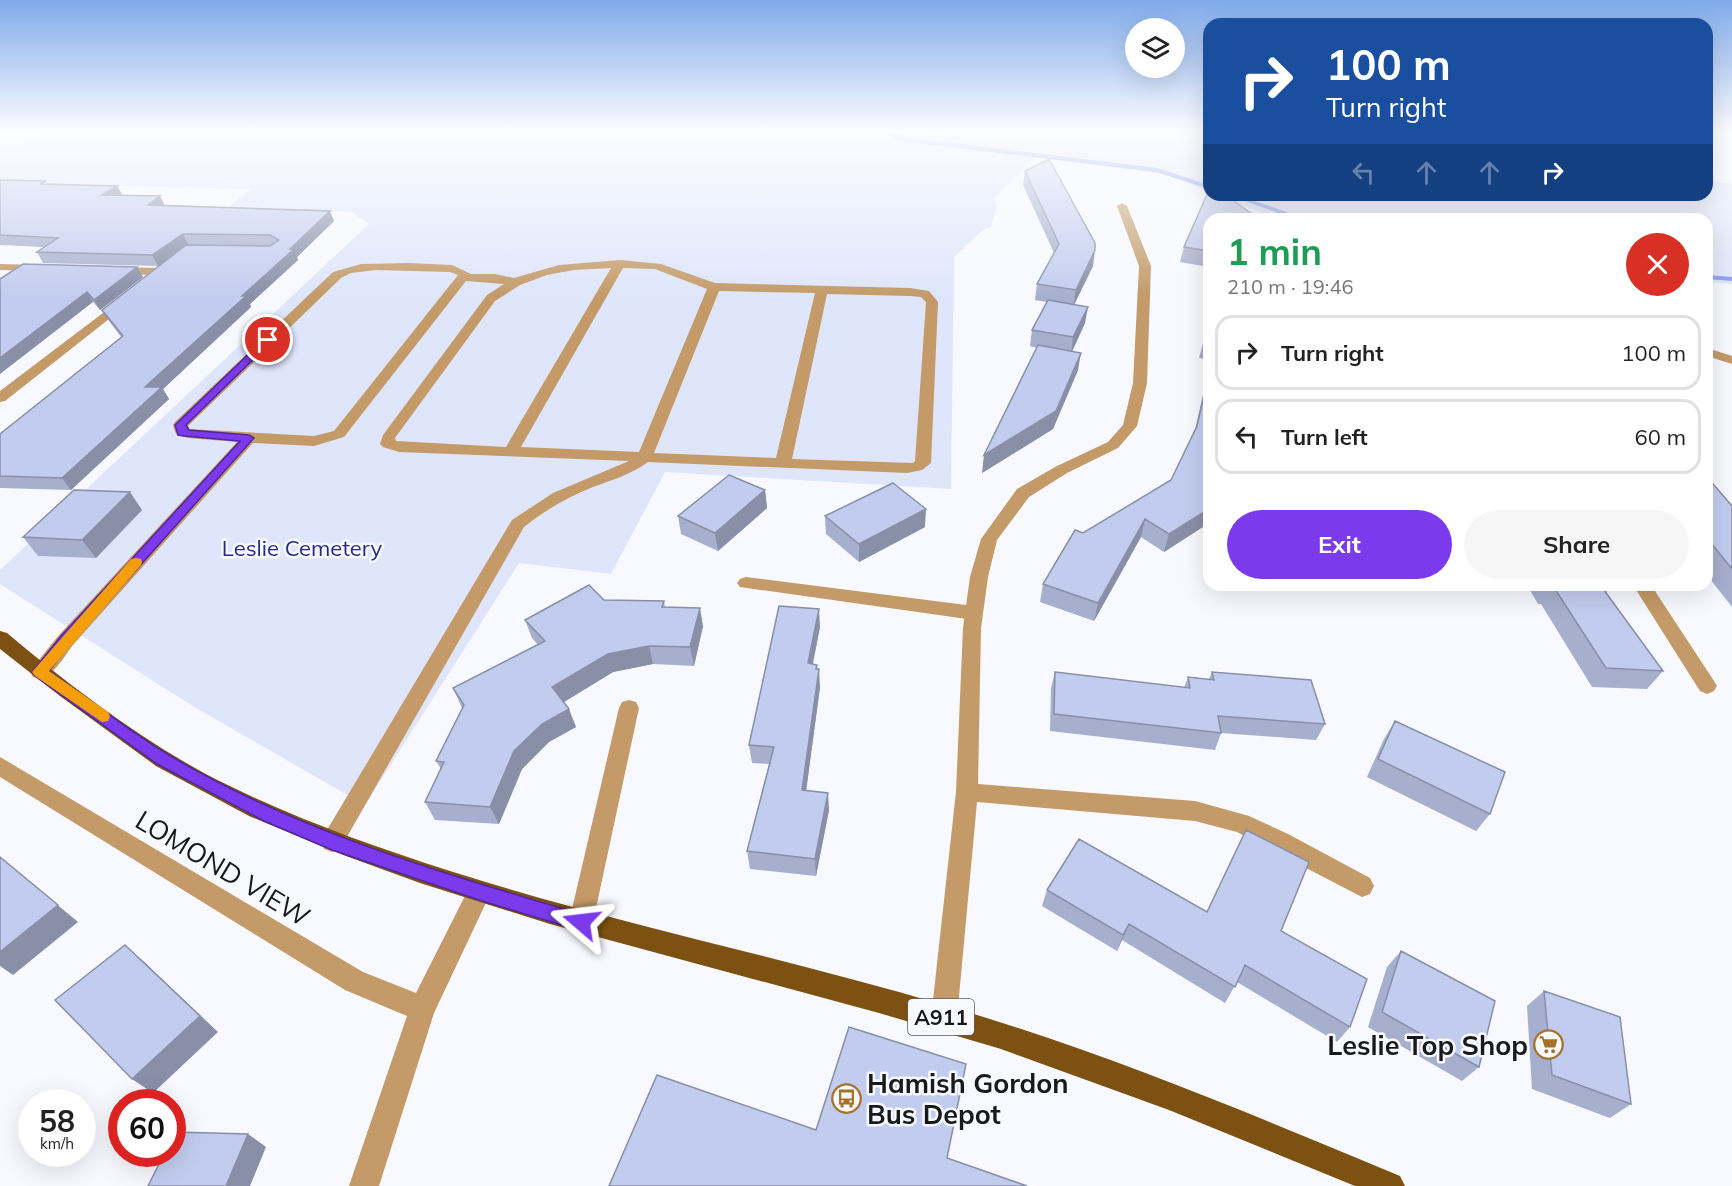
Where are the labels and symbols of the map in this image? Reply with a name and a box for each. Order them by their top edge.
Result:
pin [242,314,293,365]
park label: Leslie Cemetery [222,534,382,562]
street label: LOMOND VIEW [130,803,316,933]
position arrow [549,890,613,954]
road number: A911 [908,999,974,1035]
place label: Leslie Top Shop [1327,1028,1528,1062]
supermarket icon: Leslie Top Shop [1533,1029,1565,1061]
place label: Hamish Gordon Bus Depot [867,1066,1069,1131]
bus stop icon: Hamish Gordon Bus Depot [830,1083,862,1115]
speed limit sign: 60 [108,1089,186,1167]

